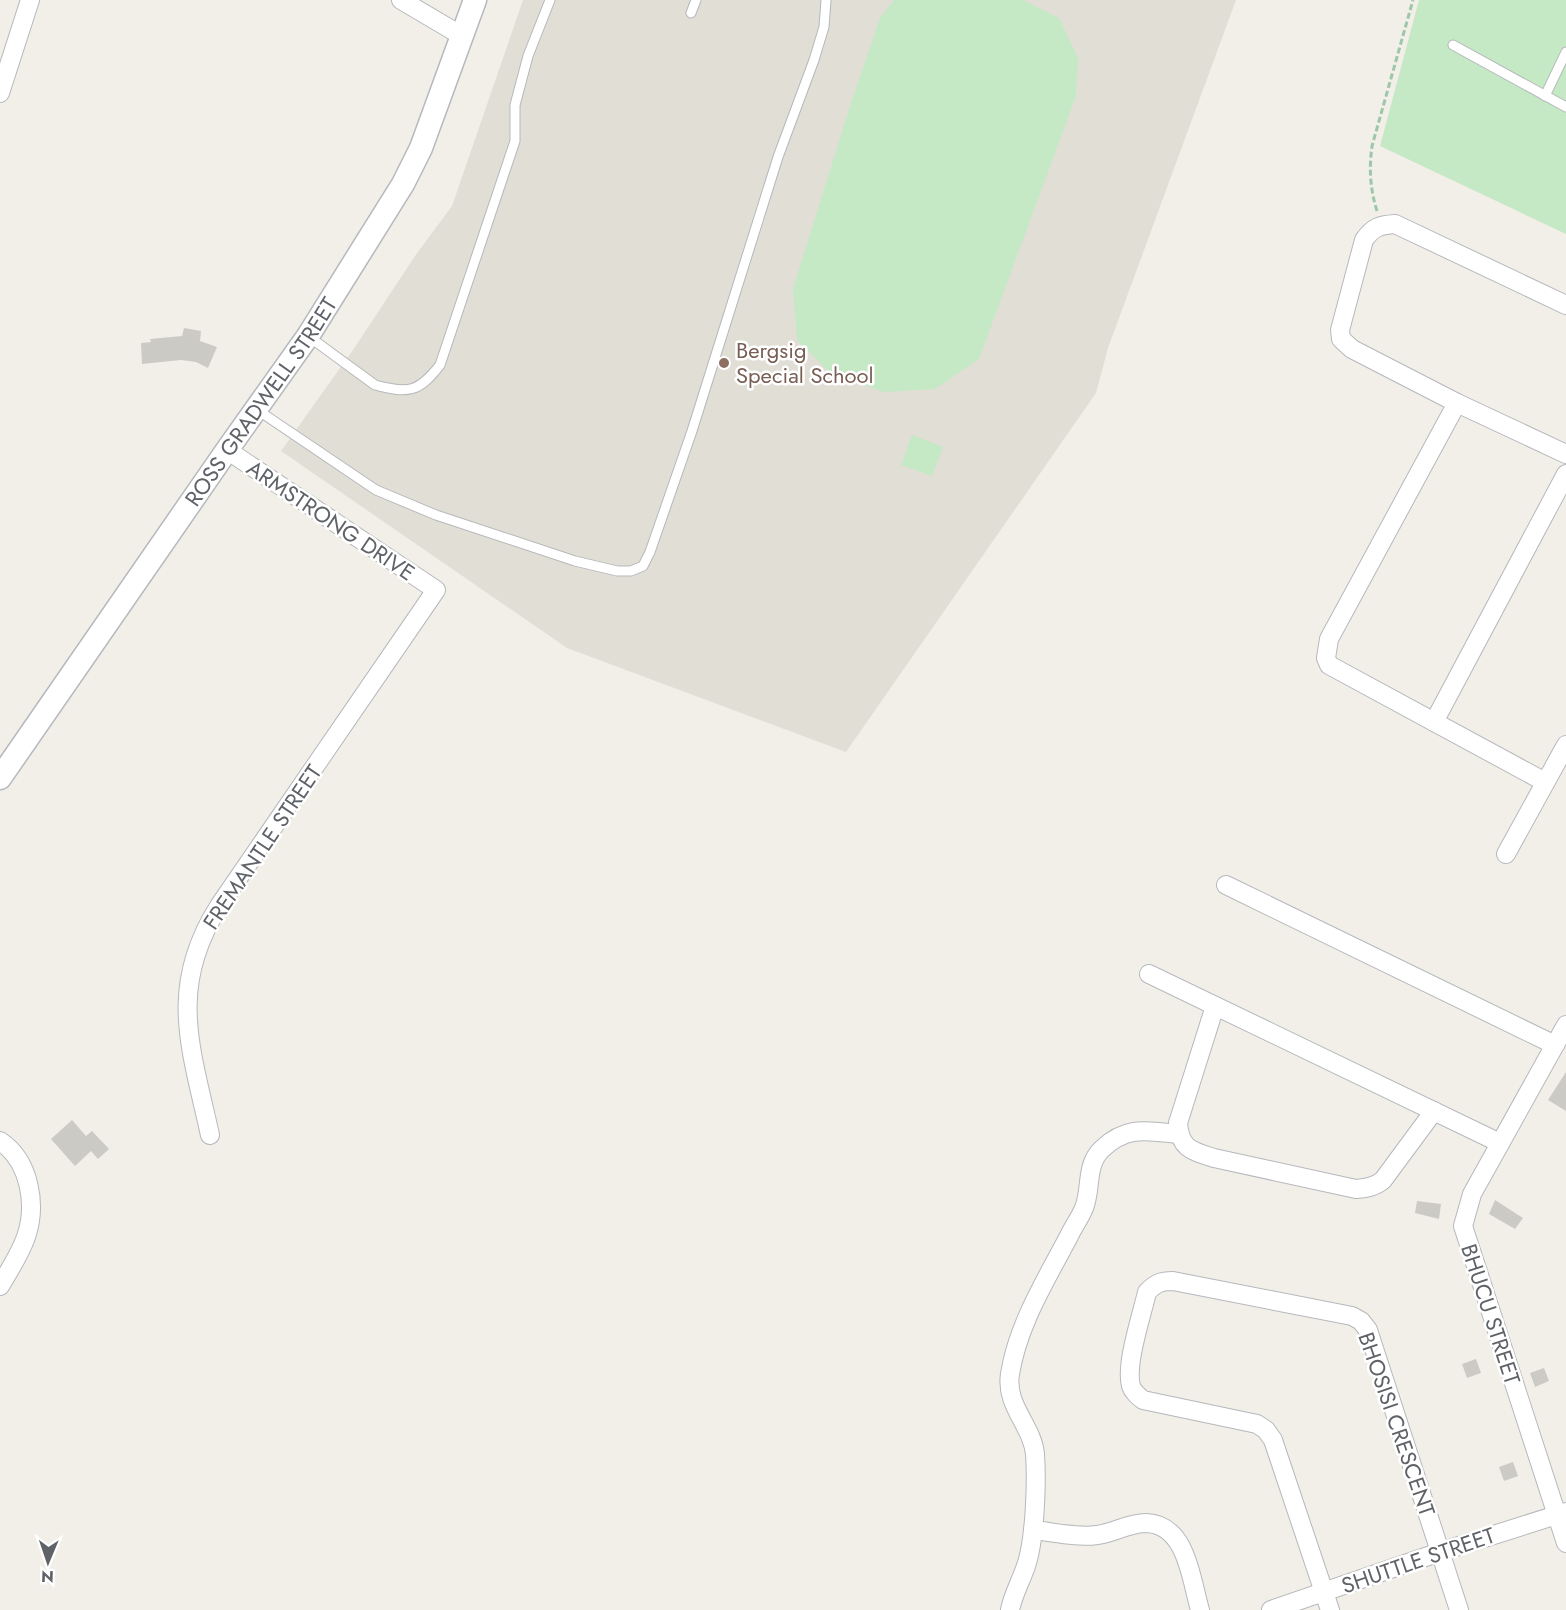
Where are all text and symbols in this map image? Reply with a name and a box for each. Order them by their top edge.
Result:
street label: ROSS GRADWELL STREET [177,290,345,512]
place label: Bergsig Special School [736,334,874,391]
marker: Bergsig Special School [717,356,731,370]
street label: ARMSTRONG DRIVE [241,452,421,588]
street label: FREMANTLE STREET [195,758,330,936]
street label: BHUCU STREET [1453,1240,1529,1389]
street label: BHOSISI CRESCENT [1350,1328,1444,1521]
street label: SHUTTLE STREET [1337,1519,1500,1601]
north arrow [18,1532,78,1592]
text: N [41,1565,54,1588]

